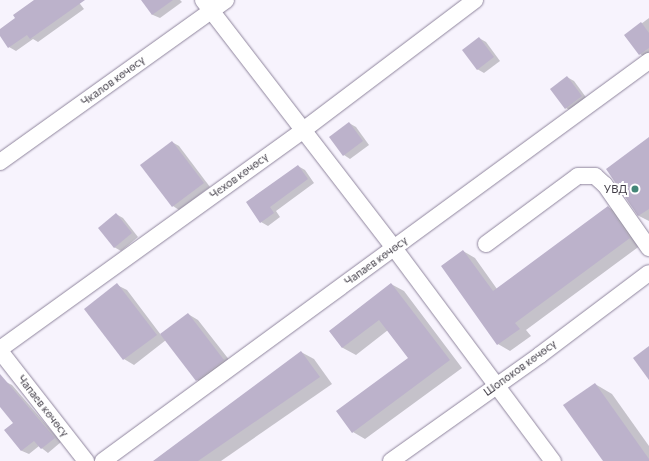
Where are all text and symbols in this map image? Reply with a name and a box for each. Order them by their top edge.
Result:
street label: Чкалов көчөсү [79,53,147,109]
street label: Чехов көчөсү [207,150,271,202]
place label: УВД [604,182,627,196]
marker: УВД [630,184,640,194]
street label: Чапаев көчөсү [342,234,410,288]
street label: Шопоков көчөсү [481,337,559,399]
street label: Чапаев көчөсү [15,373,71,439]

